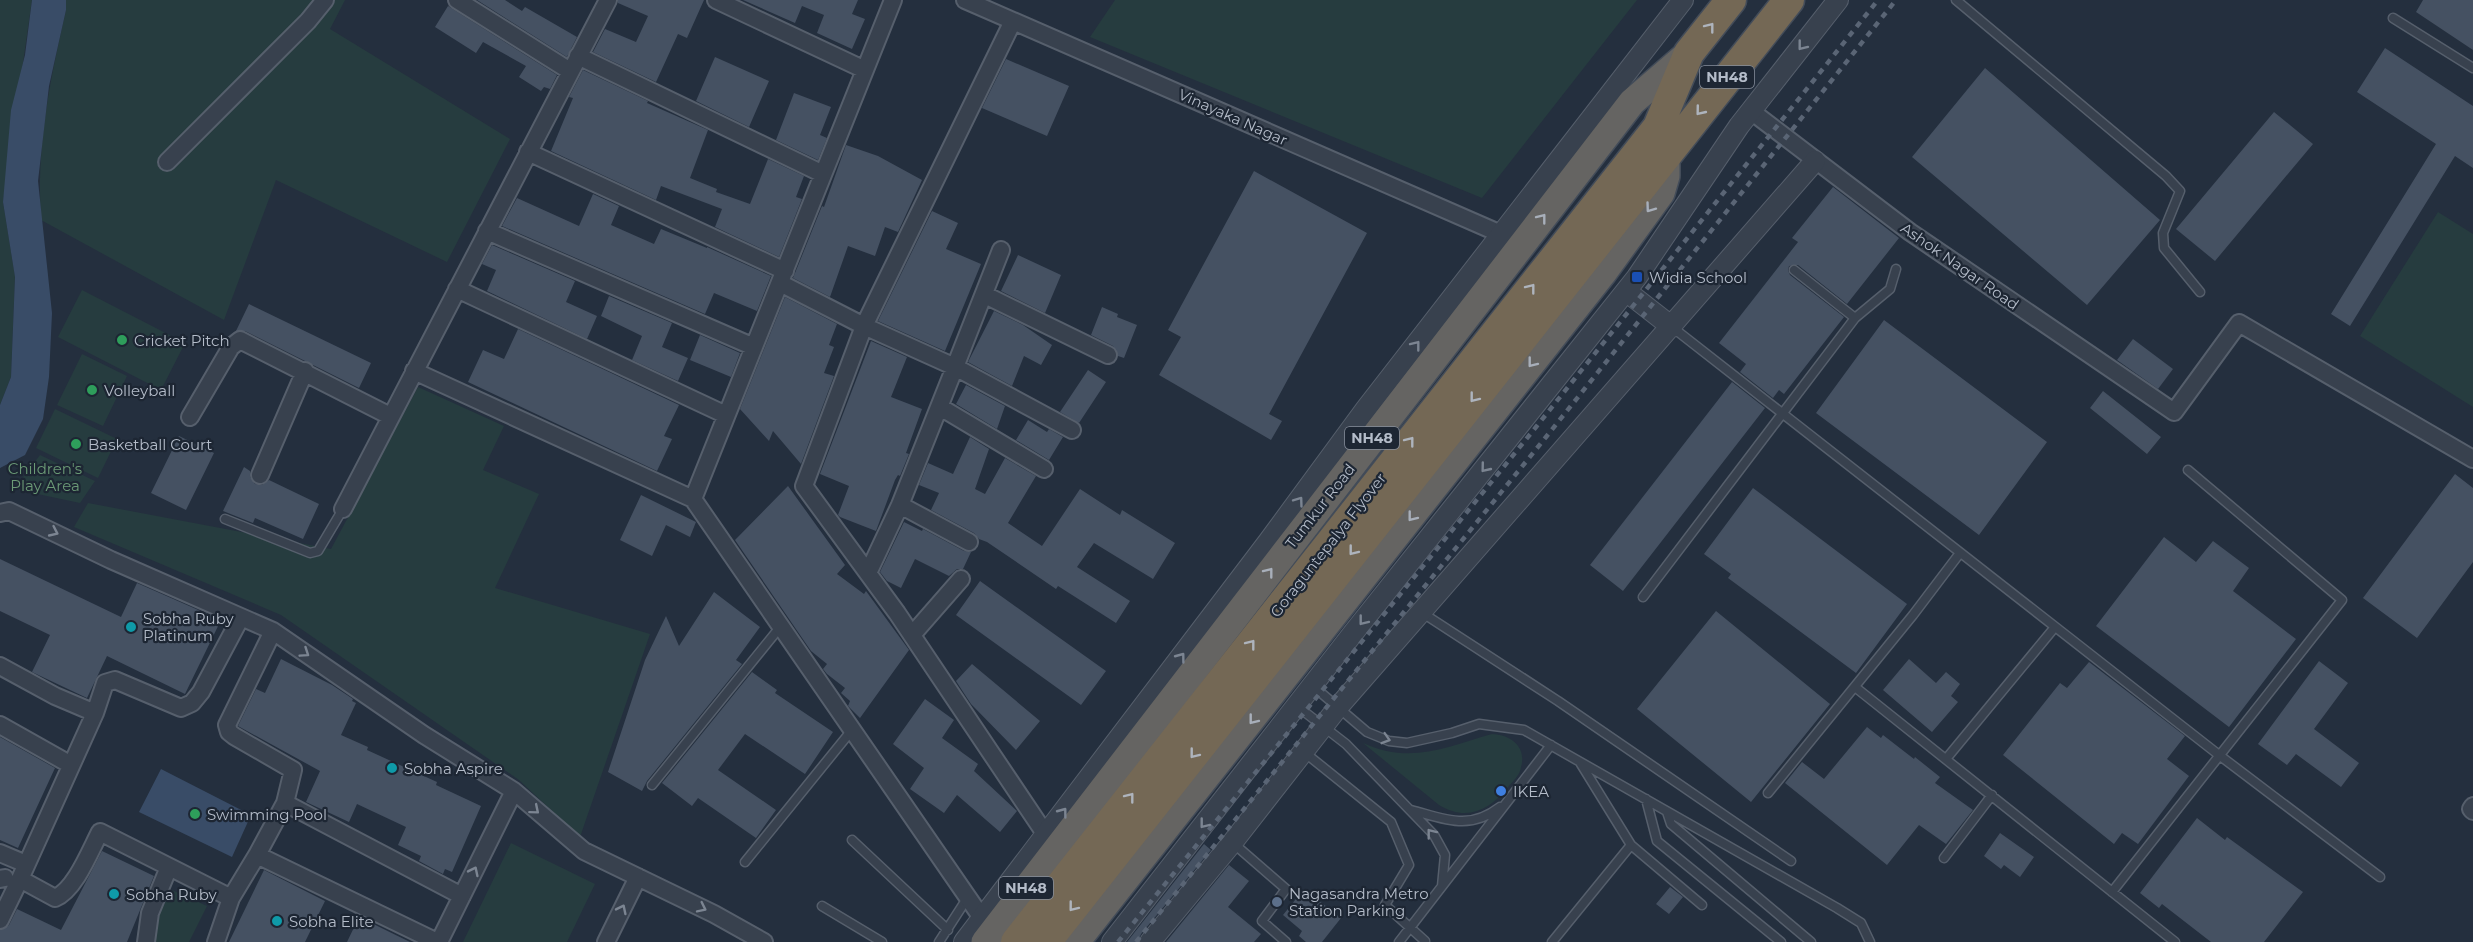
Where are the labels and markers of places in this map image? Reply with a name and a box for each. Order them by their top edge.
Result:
place label: Widia School [1649,268,1747,287]
marker: Widia School [1630,270,1644,284]
place label: Cricket Pitch [134,331,230,350]
marker: Cricket Pitch [115,333,129,347]
place label: Volleyball [104,381,175,400]
marker: Volleyball [85,383,99,397]
place label: Basketball Court [88,435,212,454]
marker: Basketball Court [69,437,83,451]
place label: Sobha Ruby Platinum [143,609,235,645]
marker: Sobha Ruby Platinum [124,620,138,634]
place label: Sobha Aspire [404,759,503,778]
marker: Sobha Aspire [385,761,399,775]
place label: IKEA [1513,782,1549,801]
marker: IKEA [1494,784,1508,798]
place label: Swimming Pool [207,805,327,824]
marker: Swimming Pool [188,807,202,821]
place label: Nagasandra Metro Station Parking [1289,884,1429,920]
place label: Sobha Ruby [126,885,218,904]
marker: Sobha Ruby [107,887,121,901]
marker: Nagasandra Metro Station Parking [1270,895,1284,909]
place label: Sobha Elite [289,912,374,931]
marker: Sobha Elite [270,914,284,928]

